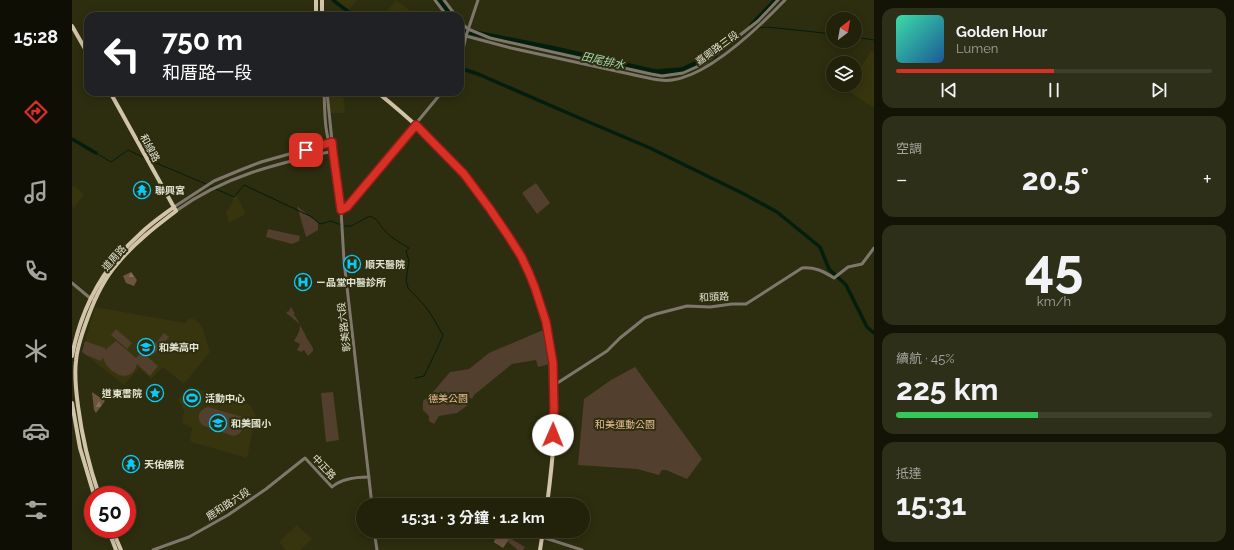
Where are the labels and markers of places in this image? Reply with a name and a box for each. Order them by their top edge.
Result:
pin [289,133,323,167]
temple icon: 聯興宮 [132,180,152,200]
place label: 聯興宮 [155,185,185,196]
hospital icon: 順天醫院 [342,254,362,274]
place label: 順天醫院 [365,259,405,270]
hospital icon: ㄧ品堂中醫診所 [293,272,313,292]
place label: ㄧ品堂中醫診所 [316,277,386,288]
school or university icon: 和美高中 [136,337,156,357]
place label: 和美高中 [159,342,199,353]
place icon: 道東書院 [145,383,165,403]
place label: 道東書院 [101,388,142,399]
sports icon: 活動中心 [182,388,202,408]
place label: 活動中心 [205,393,245,404]
school or university icon: 和美國小 [208,413,228,433]
place label: 和美國小 [231,418,272,429]
temple icon: 天佑佛院 [121,454,141,474]
place label: 天佑佛院 [144,459,184,470]

